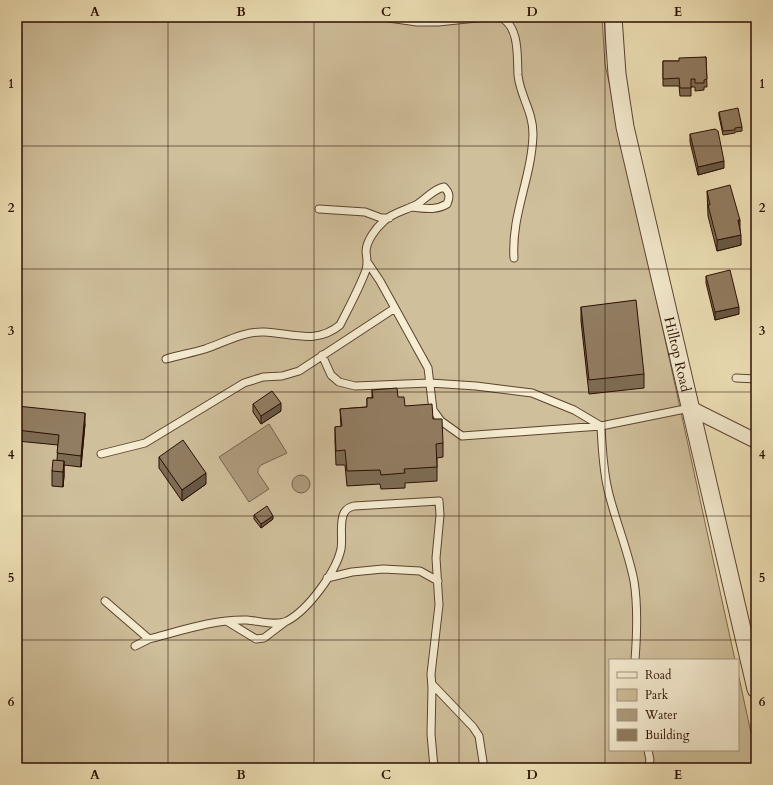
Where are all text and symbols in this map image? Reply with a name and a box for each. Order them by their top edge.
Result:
text: A [90,3,100,21]
text: B [236,3,246,21]
text: C [381,3,391,21]
text: D [526,3,538,21]
text: E [674,3,682,21]
text: 1 [8,75,14,93]
text: 1 [759,75,765,93]
text: 2 [8,199,15,217]
text: 2 [759,199,766,217]
street label: Hilltop Road [660,315,696,394]
text: 3 [8,322,15,340]
text: 3 [759,322,766,340]
text: 4 [8,446,15,464]
text: 4 [759,446,766,464]
text: 5 [8,569,14,587]
text: 5 [759,569,765,587]
legend [609,659,739,751]
text: Road [645,667,672,683]
text: Park [645,687,669,703]
text: 6 [8,693,15,711]
text: 6 [759,693,766,711]
text: Water [644,707,678,723]
text: Building [645,727,690,743]
text: A [90,766,100,784]
text: B [236,766,246,784]
text: C [381,766,391,784]
text: D [526,766,538,784]
text: E [674,766,682,784]

